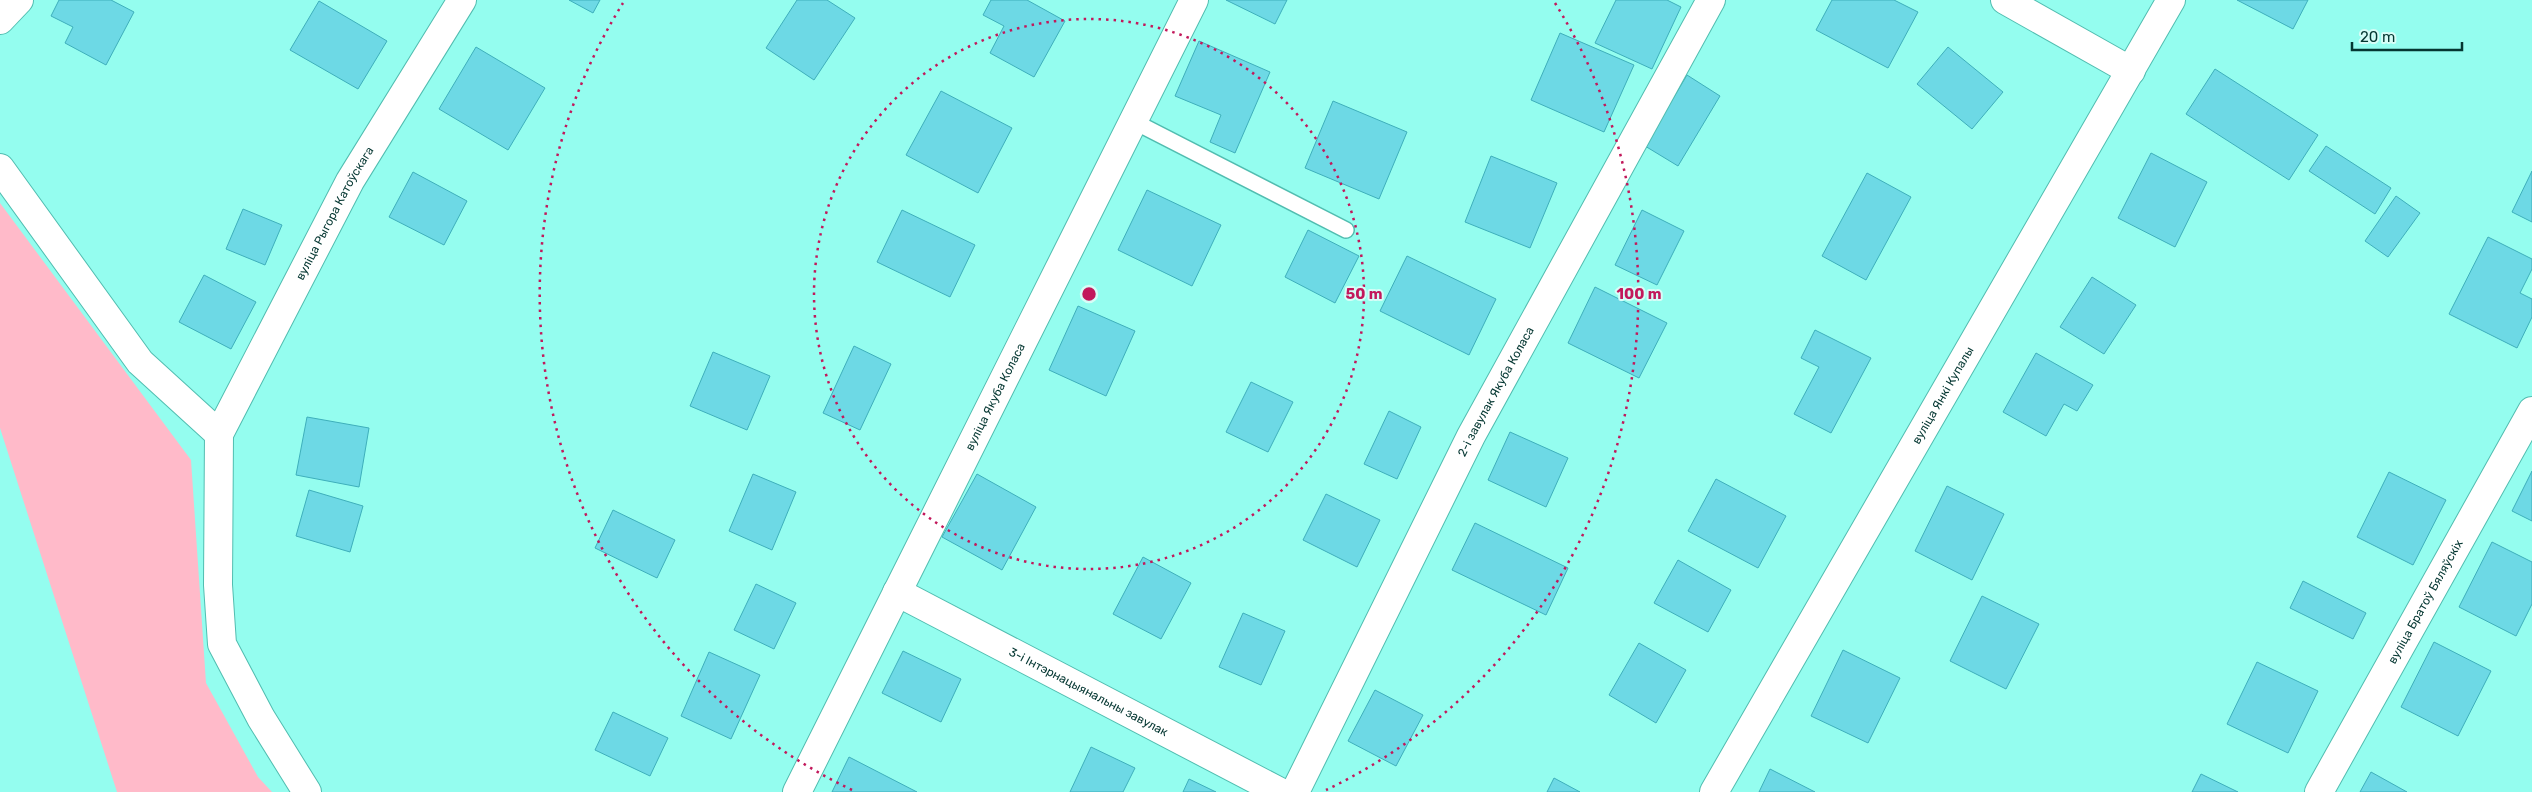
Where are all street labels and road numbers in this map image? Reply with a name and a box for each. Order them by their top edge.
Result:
street label: вуліца Рыгора Катоўскага [293,144,376,282]
street label: 2-і завулак Якуба Коласа [1455,324,1537,459]
street label: вуліца Якуба Коласа [962,341,1028,453]
street label: вуліца Янкі Купалы [1909,344,1977,447]
street label: вуліца Братоў Бяляўскіх [2385,537,2466,666]
street label: 3-і Інтэрнацыянальны завулак [1007,645,1171,739]

